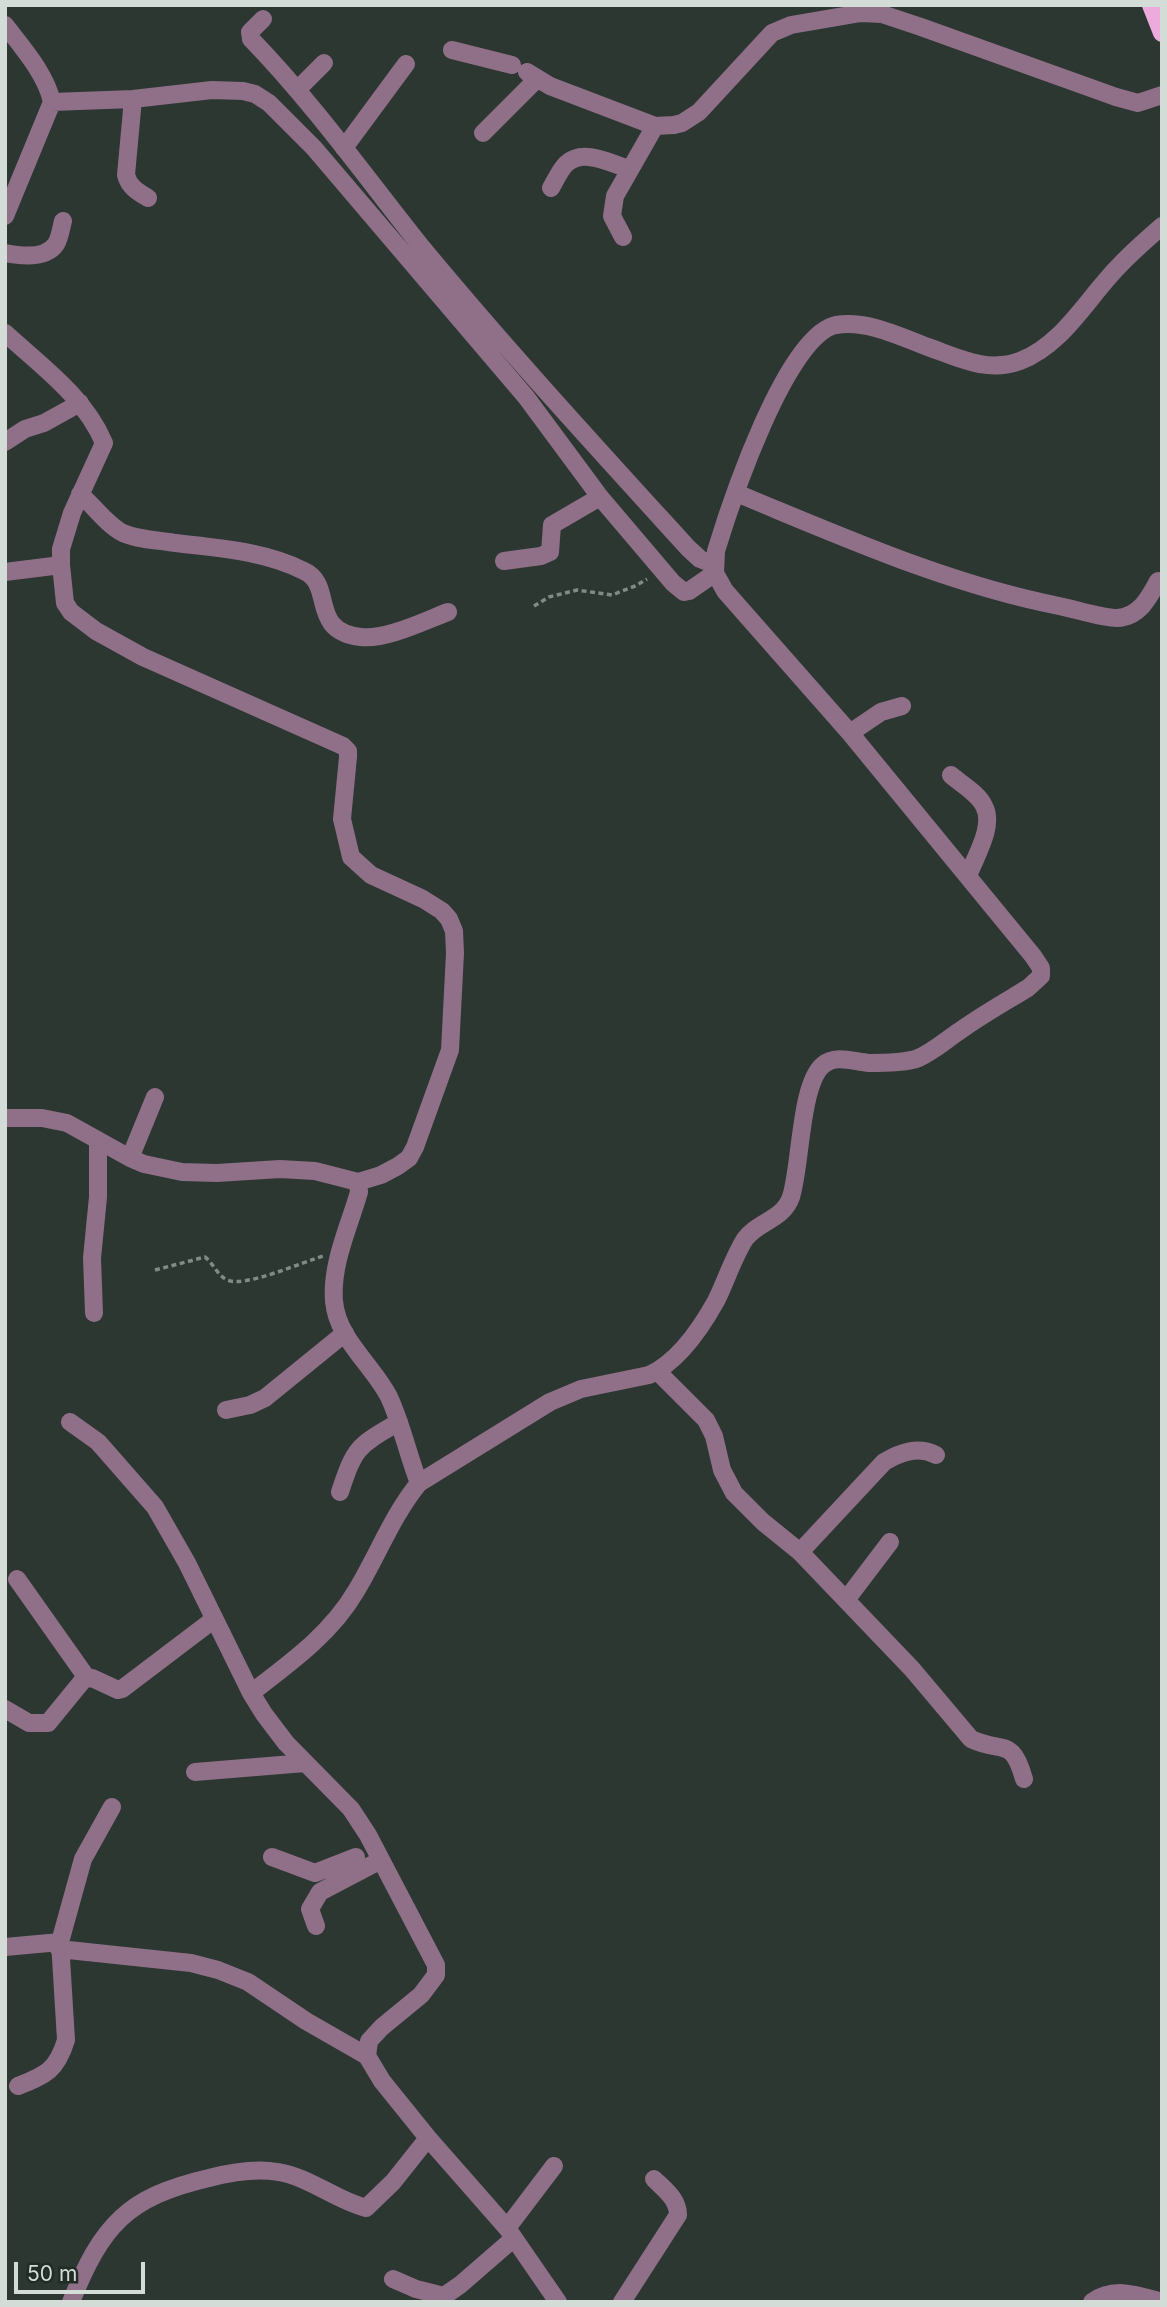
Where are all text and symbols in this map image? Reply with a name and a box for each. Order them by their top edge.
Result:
scale bar [18,2248,149,2292]
text: 50 m [27,2261,77,2286]

